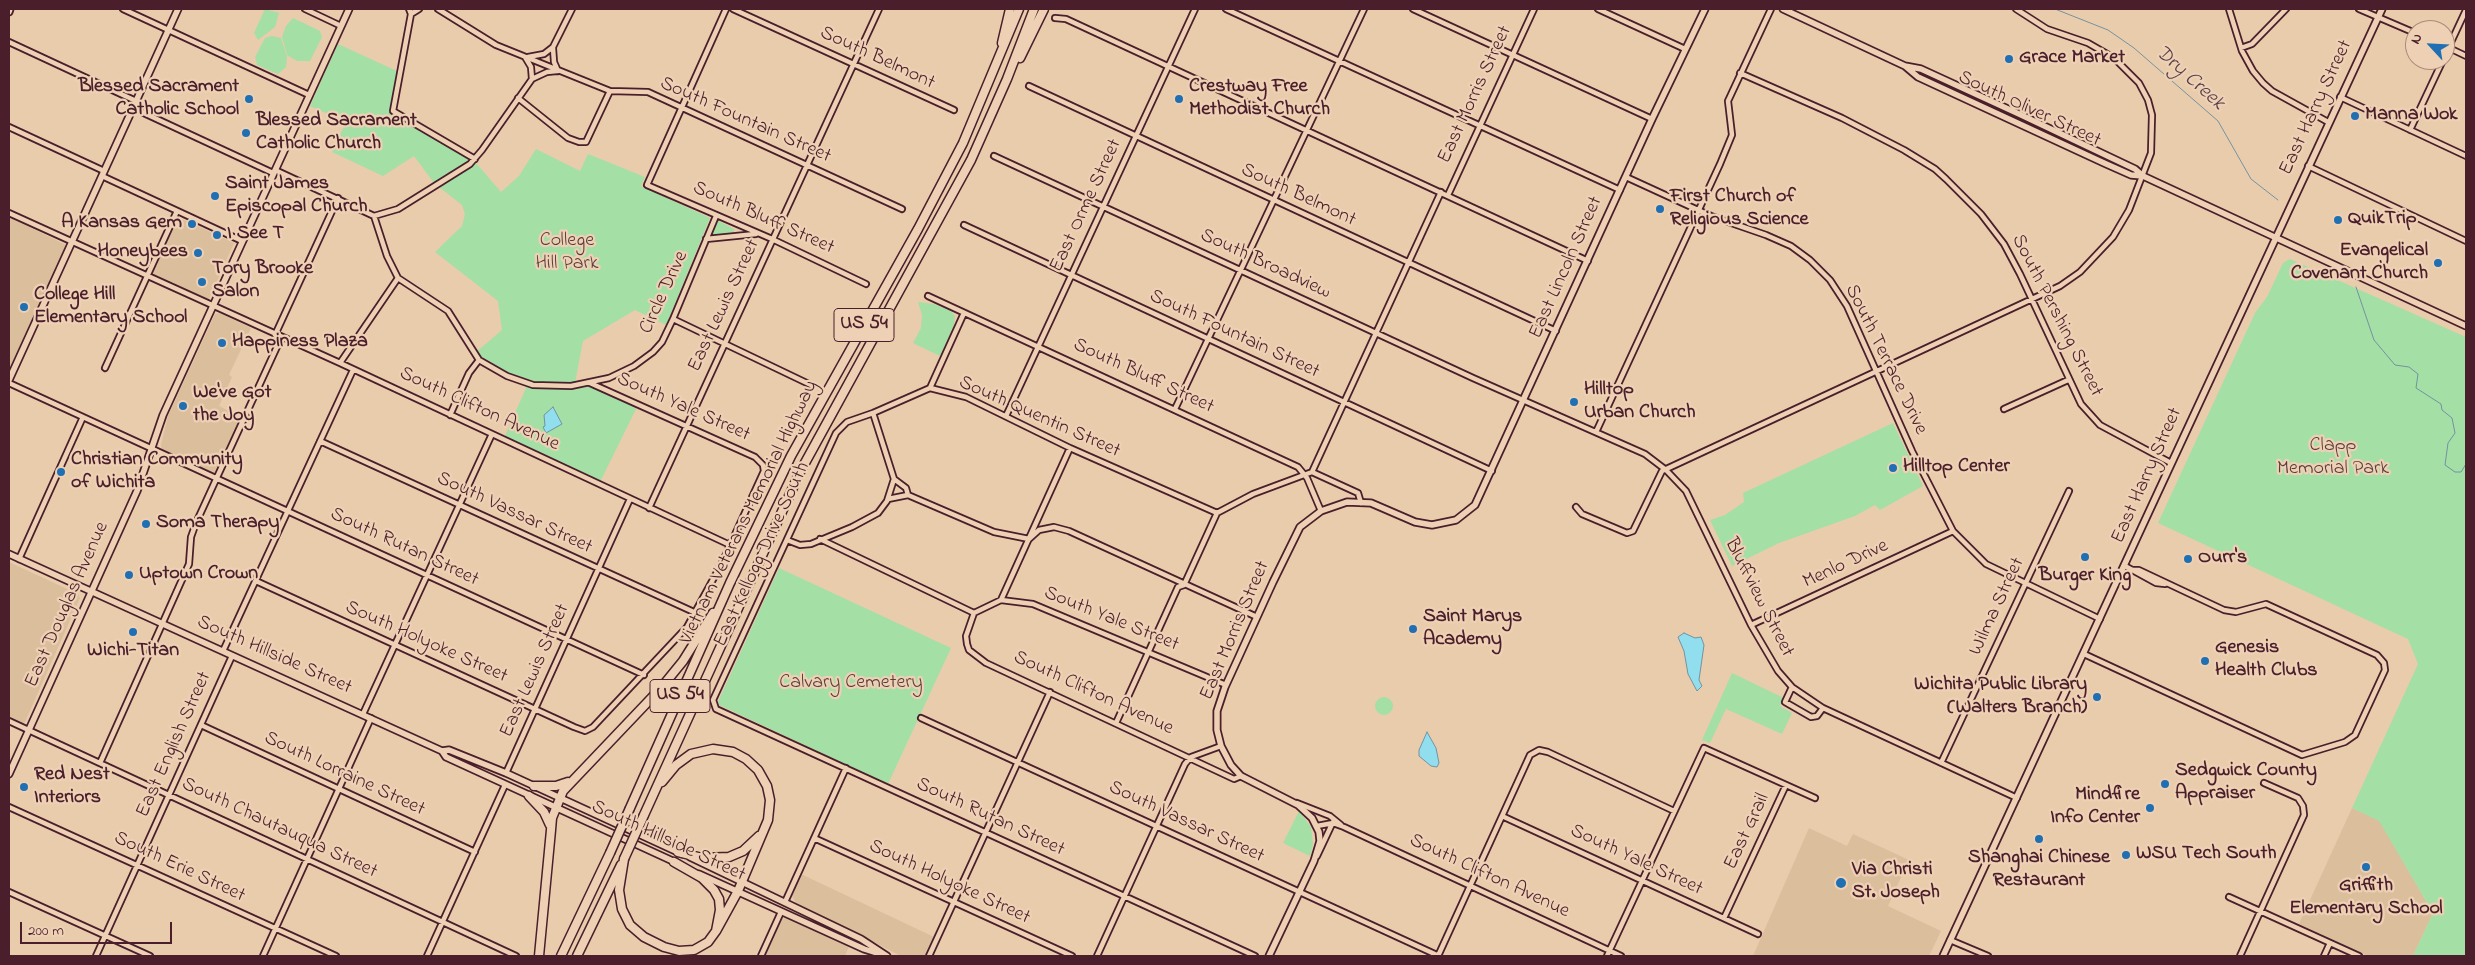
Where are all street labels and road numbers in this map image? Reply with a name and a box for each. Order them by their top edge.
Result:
street label: South Belmont [816,22,938,96]
street label: East Morris Street [1434,22,1518,168]
street label: East Harry Street [2275,37,2359,179]
street label: South Oliver Street [1954,66,2104,154]
street label: South Fountain Street [656,72,834,170]
street label: East Orme Street [1046,136,1128,276]
street label: South Belmont [1237,159,1359,233]
street label: South Bluff Street [688,177,838,261]
street label: East Lincoln Street [1525,193,1609,343]
street label: South Broadview [1196,224,1334,306]
street label: South Pershing Street [2005,231,2107,401]
street label: East Lewis Street [684,236,766,376]
street label: Circle Drive [635,248,695,338]
street label: South Terrace Drive [1838,281,1932,439]
street label: South Fountain Street [1145,285,1323,385]
road number: US 54 [834,308,894,342]
street label: South Bluff Street [1069,334,1217,420]
street label: South Clifton Avenue [395,362,563,458]
street label: South Yale Street [613,368,753,448]
street label: South Quentin Street [954,372,1124,464]
street label: Vietnam Veterans Memorial Highway [675,377,825,649]
street label: East Harry Street [2107,404,2189,548]
street label: East Kellogg Drive South [710,459,816,651]
street label: South Vassar Street [432,467,596,561]
street label: South Rutan Street [326,503,482,593]
street label: East Douglas Avenue [21,519,115,691]
street label: Bluffview Street [1718,535,1798,661]
street label: Menlo Drive [1799,535,1893,595]
street label: Wilma Street [1965,554,2031,660]
street label: East Morris Street [1196,558,1276,704]
street label: South Yale Street [1040,582,1182,658]
street label: South Holyoke Street [341,596,511,690]
street label: East Lewis Street [496,601,576,741]
street label: South Hillside Street [193,611,355,701]
street label: South Clifton Avenue [1009,646,1177,742]
street label: East English Street [132,668,218,822]
road number: US 54 [650,679,710,712]
street label: South Lorraine Street [260,727,428,823]
street label: South Chautauqua Street [177,773,381,885]
street label: South Rutan Street [912,773,1068,863]
street label: South Vassar Street [1104,776,1268,870]
street label: East Grail [1720,790,1776,874]
street label: South Hillside Street [587,796,749,888]
street label: South Yale Street [1566,820,1706,902]
street label: South Erie Street [110,827,248,909]
street label: South Clifton Avenue [1405,829,1573,925]
street label: South Holyoke Street [865,835,1033,931]

